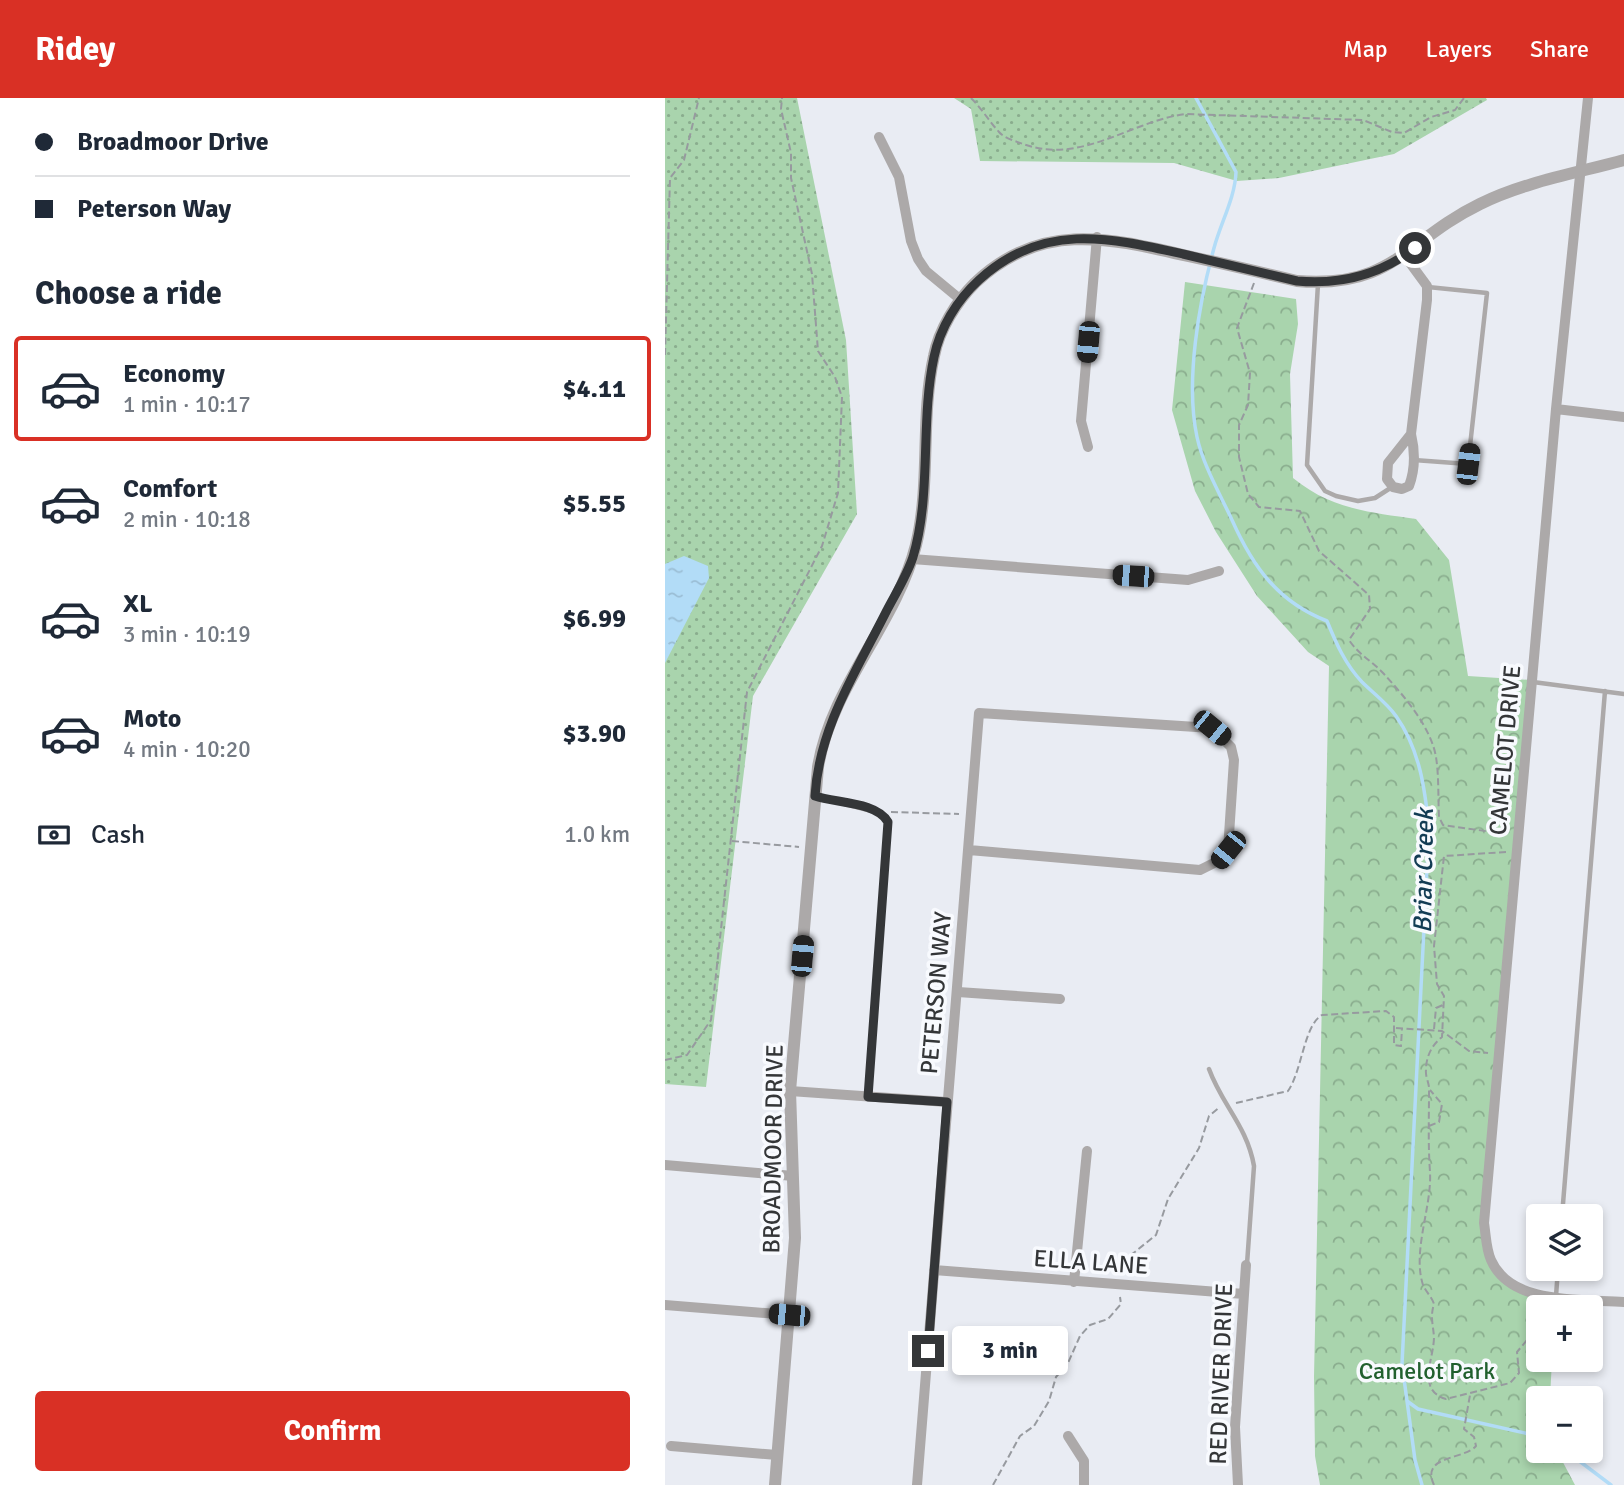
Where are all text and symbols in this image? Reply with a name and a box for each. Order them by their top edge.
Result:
text: Ridey [35,29,115,70]
text: Map [1343,34,1388,64]
text: Layers [1426,34,1492,64]
text: Share [1530,34,1589,64]
text: Broadmoor Drive [77,126,269,158]
text: Peterson Way [77,193,231,225]
route start [1399,232,1431,264]
text: Choose a ride [35,274,222,313]
car [1076,320,1101,364]
icon: car [39,357,102,420]
text: Economy [123,358,225,390]
text: $4.11 [562,373,626,405]
text: 1 min · 10:17 [123,390,251,419]
car [1456,442,1481,486]
icon: car [39,472,102,535]
text: Comfort [123,473,217,505]
text: $5.55 [562,488,626,520]
text: 2 min · 10:18 [123,505,251,534]
car [1112,564,1155,588]
icon: car [39,587,102,650]
text: XL [123,588,153,620]
text: $6.99 [562,603,626,635]
text: 3 min · 10:19 [123,620,251,649]
street label: CAMELOT DRIVE [1483,664,1527,836]
icon: car [39,702,102,765]
text: Moto [123,703,181,735]
car [1190,707,1235,749]
text: $3.90 [562,718,626,750]
text: 4 min · 10:20 [123,735,251,764]
water label: Briar Creek [1407,806,1441,934]
icon: cash [35,816,73,854]
text: Cash [91,819,145,851]
text: 1.0 km [564,820,630,849]
car [1207,827,1250,873]
street label: PETERSON WAY [914,911,958,1075]
car [790,934,815,978]
street label: BROADMOOR DRIVE [756,1044,790,1254]
map controls [1526,1204,1603,1463]
button: layers [1526,1204,1603,1281]
street label: ELLA LANE [1033,1243,1149,1281]
street label: RED RIVER DRIVE [1203,1283,1239,1465]
button: + [1526,1295,1603,1372]
car [768,1303,811,1327]
callout: 3 min [953,1326,1068,1376]
route end [912,1335,944,1367]
text: 3 min [982,1336,1038,1365]
park label: Camelot Park [1359,1356,1495,1386]
button: − [1526,1386,1603,1463]
button: Confirm [35,1391,630,1471]

